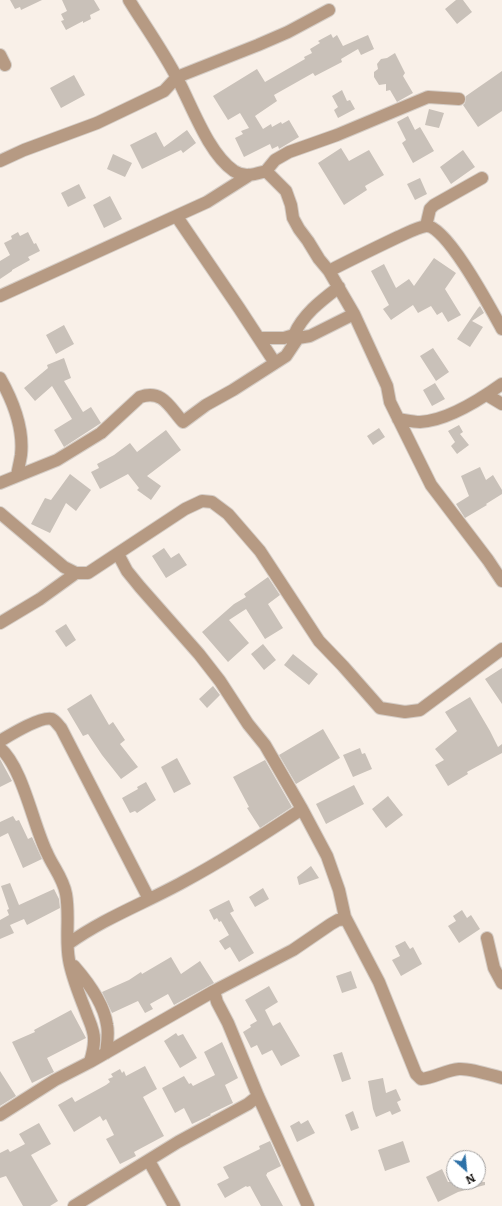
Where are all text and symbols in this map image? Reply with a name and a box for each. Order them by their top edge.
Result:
north arrow [446,1150,486,1190]
text: N [463,1171,479,1189]

